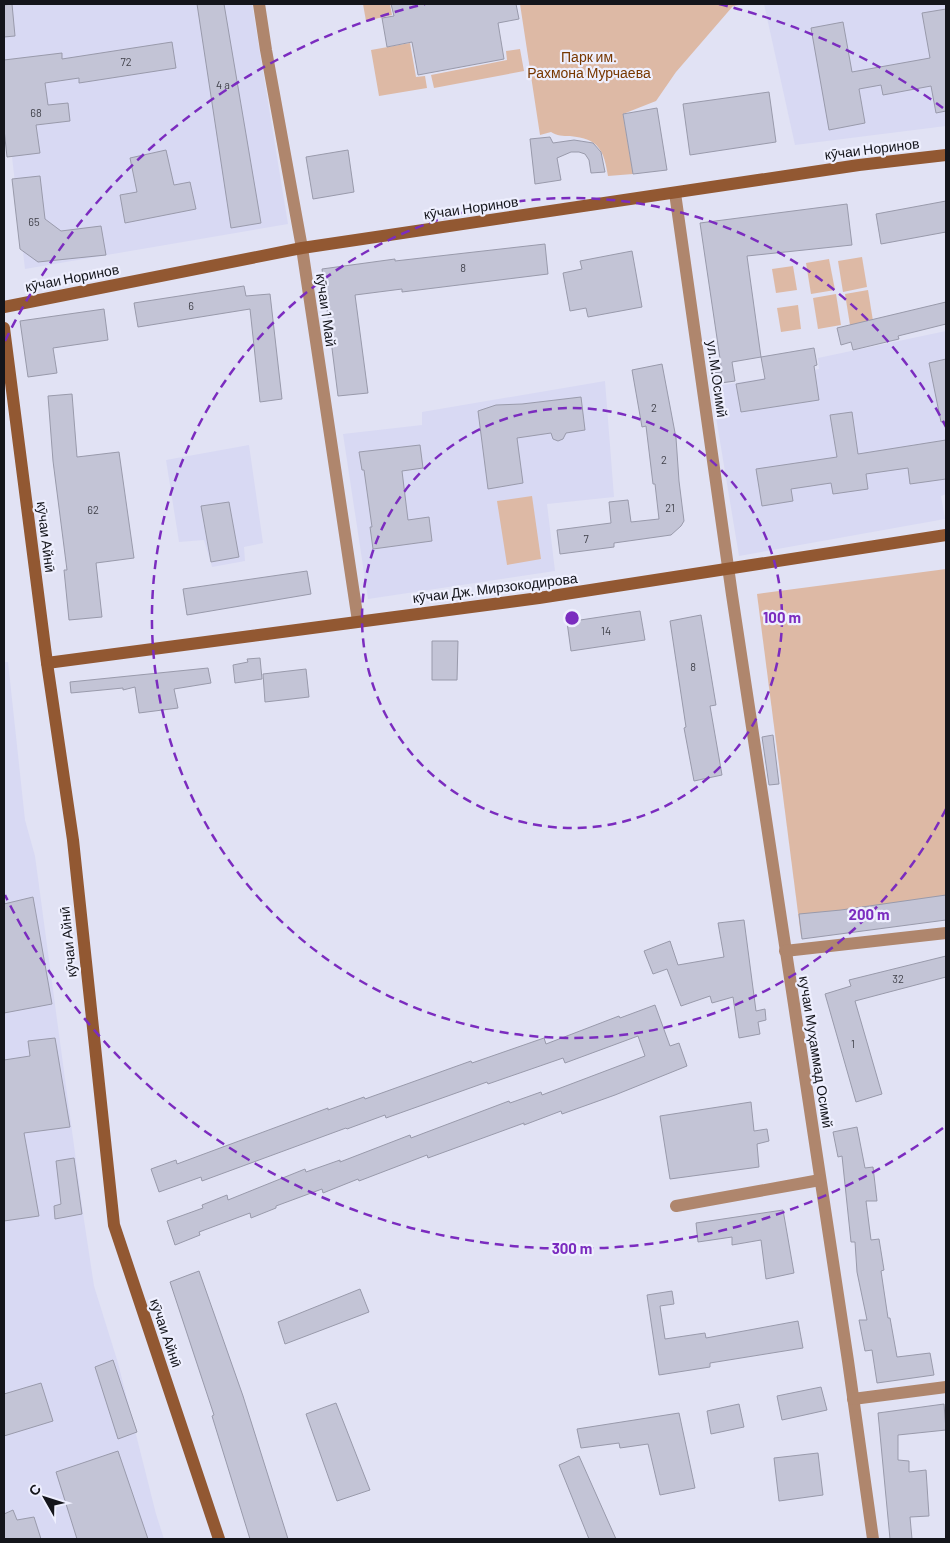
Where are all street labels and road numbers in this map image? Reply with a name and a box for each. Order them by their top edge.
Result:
street label: кӯчаи Норинов [824,134,920,163]
street label: кӯчаи Норинов [423,192,519,223]
street label: кӯчаи Норинов [24,260,120,295]
street label: кӯчаи 1 Май [313,272,340,348]
street label: ул.М.Осимй [704,339,731,418]
street label: кӯчаи Айнӣ [34,500,59,573]
street label: кӯчаи Дж. Мирзокодирова [412,569,579,606]
street label: кӯчаи Айнӣ [55,906,80,979]
street label: кучаи Муҳаммад Осимй [796,975,837,1129]
street label: кӯчаи Айнӣ [147,1296,186,1369]

